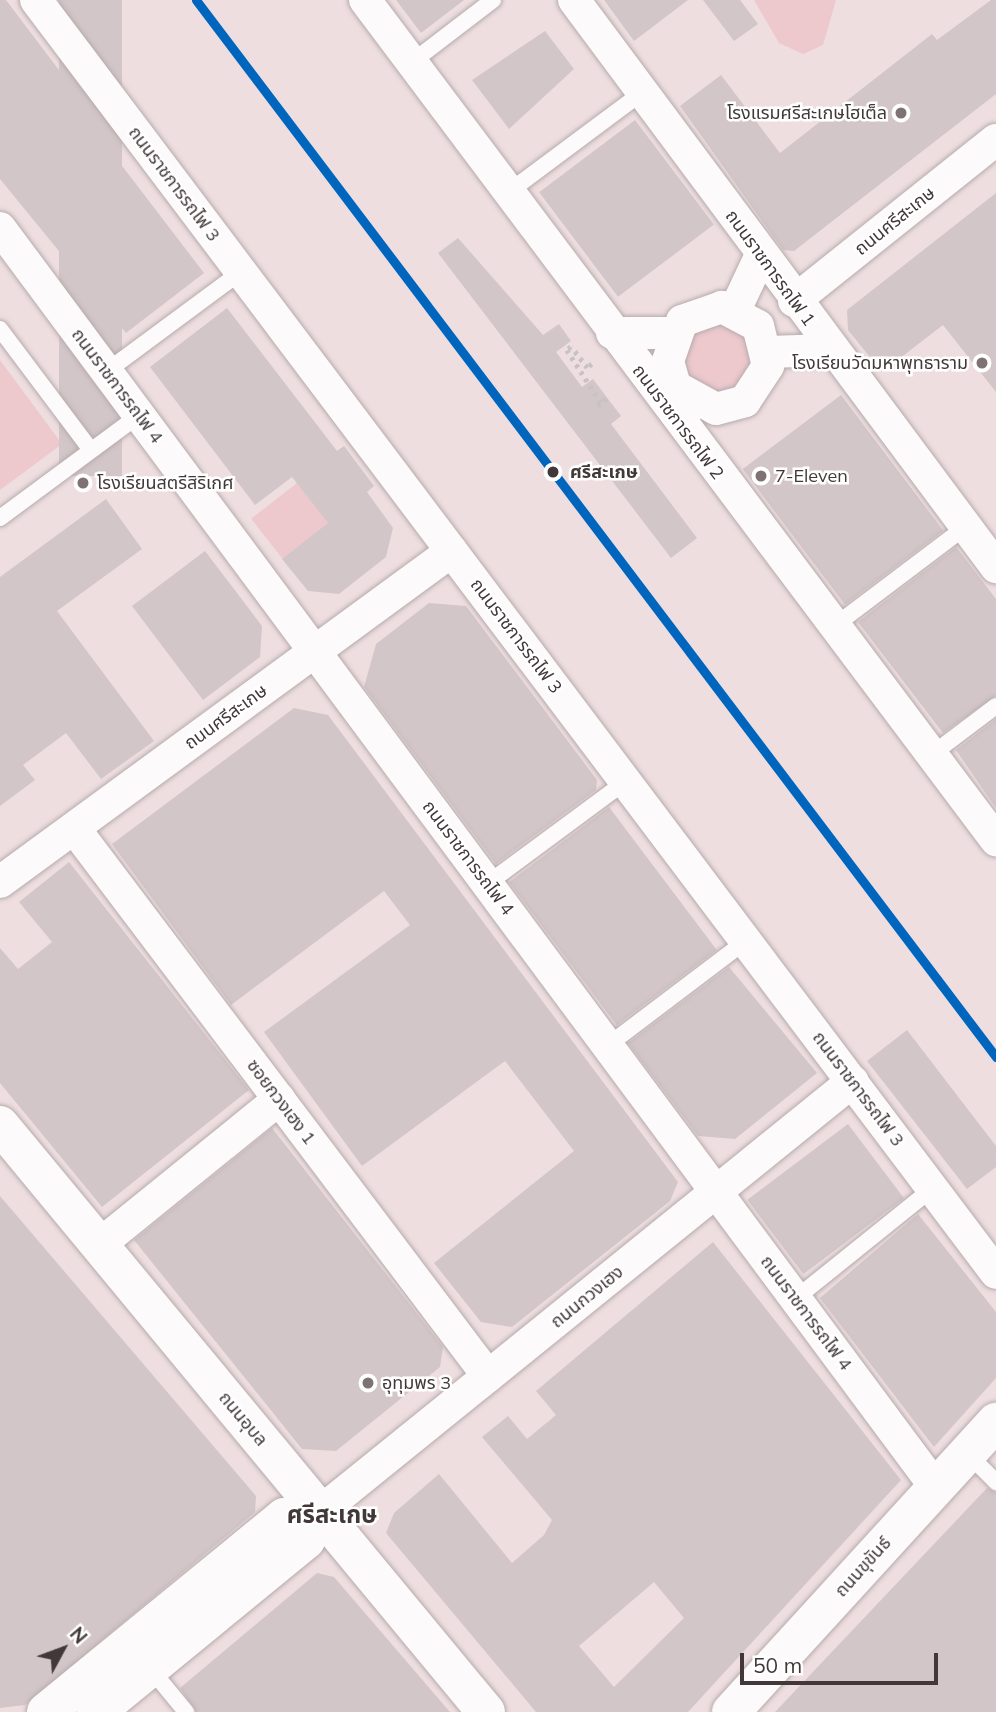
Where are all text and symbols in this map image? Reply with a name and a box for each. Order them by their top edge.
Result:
place label: โรงแรมศรีสะเกษโฮเต็ล [727,102,887,124]
marker: โรงแรมศรีสะเกษโฮเต็ล [893,105,909,121]
street label: ถนนราชการรถไฟ 3 [124,122,224,246]
street label: ถนนศรีสะเกษ [851,182,939,260]
street label: ถนนราชการรถไฟ 1 [721,206,819,330]
street label: ถนนราชการรถไฟ 4 [67,324,167,448]
place label: โรงเรียนวัดมหาพุทธาราม [792,352,968,374]
marker: โรงเรียนวัดมหาพุทธาราม [974,355,990,371]
street label: ถนนราชการรถไฟ 2 [628,360,728,484]
marker: ศรีสะเกษ [542,461,564,483]
place label: ศรีสะเกษ [570,461,638,483]
place label: 7-Eleven [775,465,848,487]
marker: 7-Eleven [753,468,769,484]
place label: โรงเรียนสตรีสิริเกศ [97,472,233,494]
marker: โรงเรียนสตรีสิริเกศ [75,475,91,491]
street label: ถนนราชการรถไฟ 3 [466,574,566,698]
street label: ถนนศรีสะเกษ [180,680,272,754]
street label: ถนนราชการรถไฟ 4 [418,796,518,920]
street label: ถนนราชการรถไฟ 3 [808,1027,908,1151]
street label: ซอยกวงเฮง 1 [242,1055,320,1149]
street label: ถนนราชการรถไฟ 4 [756,1251,856,1375]
street label: ถนนกวงเฮง [546,1261,628,1333]
place label: อุทุมพร 3 [382,1372,451,1394]
marker: อุทุมพร 3 [360,1375,376,1391]
street label: ถนนอุบล [214,1387,272,1451]
district label: ศรีสะเกษ [287,1501,377,1529]
street label: ถนนขุขันธ์ [830,1532,896,1602]
north arrow [28,1614,98,1684]
text: N [65,1622,93,1649]
scale bar [744,1638,942,1682]
text: 50 m [753,1652,802,1678]

